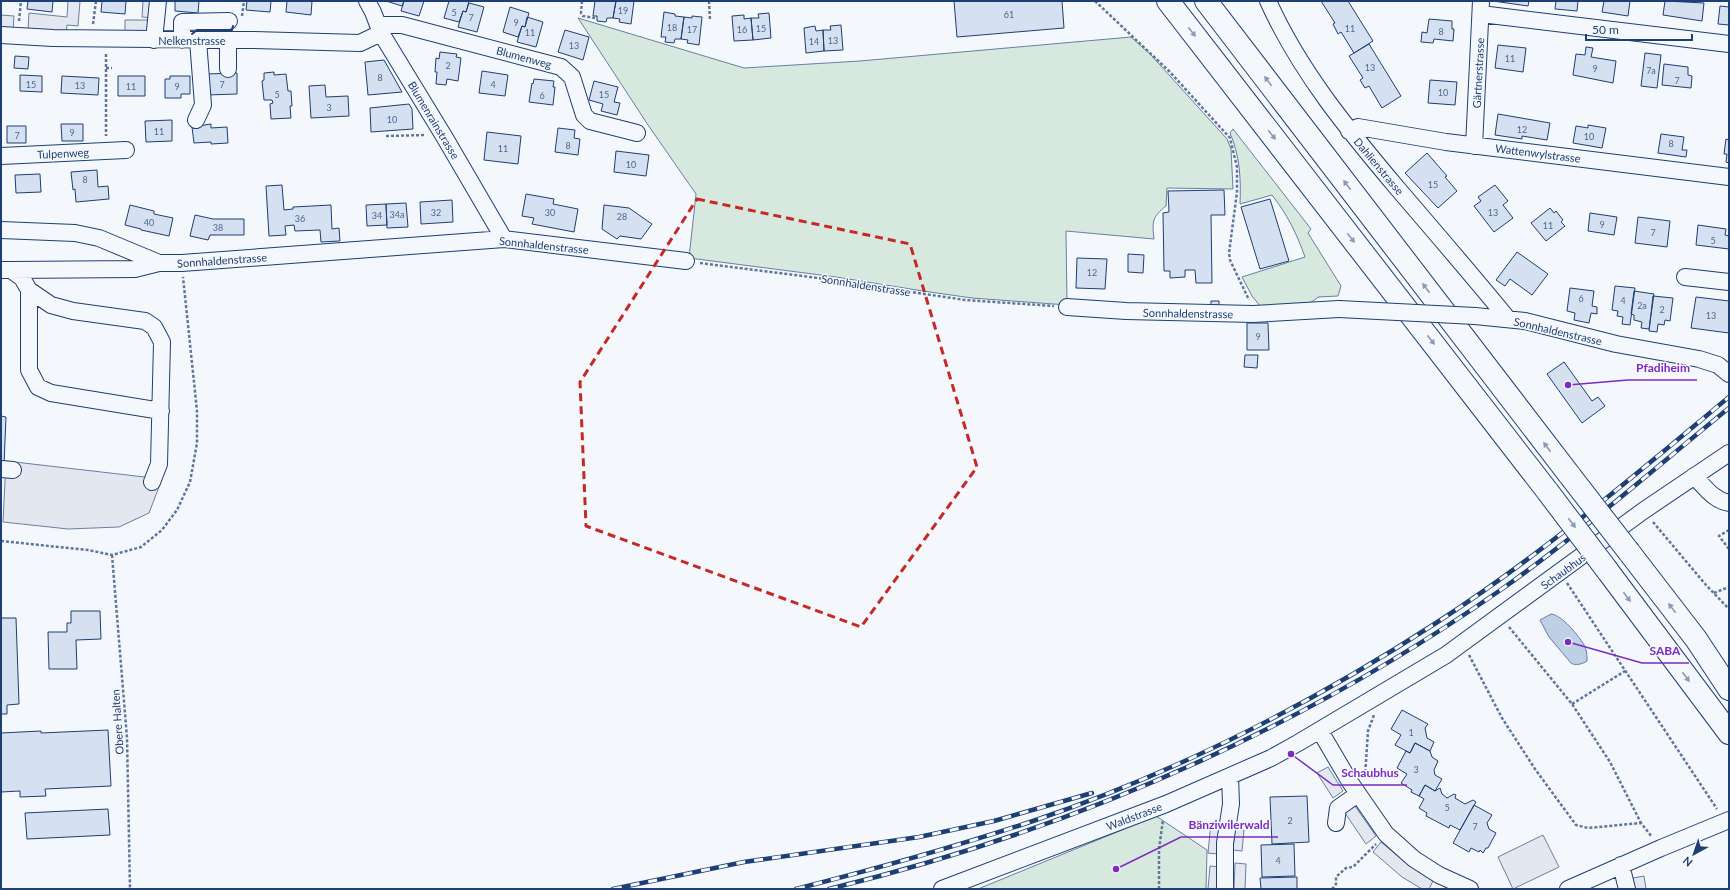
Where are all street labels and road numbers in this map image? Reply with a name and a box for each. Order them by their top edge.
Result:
street label: Nelkenstrasse [158,34,226,47]
street label: Gärtnerstrasse [1470,37,1486,109]
street label: Blumenweg [495,43,553,71]
street label: Blumenrainstrasse [406,79,462,161]
street label: Dahlienstrasse [1351,135,1407,197]
street label: Wattenwylstrasse [1495,141,1582,165]
street label: Tulpenweg [37,145,90,161]
street label: Sonnhaldenstrasse [498,234,590,256]
street label: Sonnhaldenstrasse [177,250,268,270]
street label: Sonnhaldenstrasse [820,272,912,299]
street label: Sonnhaldenstrasse [1143,306,1233,320]
street label: Sonnhaldenstrasse [1513,315,1604,348]
street label: Schaubhus [1538,550,1588,592]
street label: Obere Halten [108,689,126,755]
street label: Waldstrasse [1104,799,1164,833]

